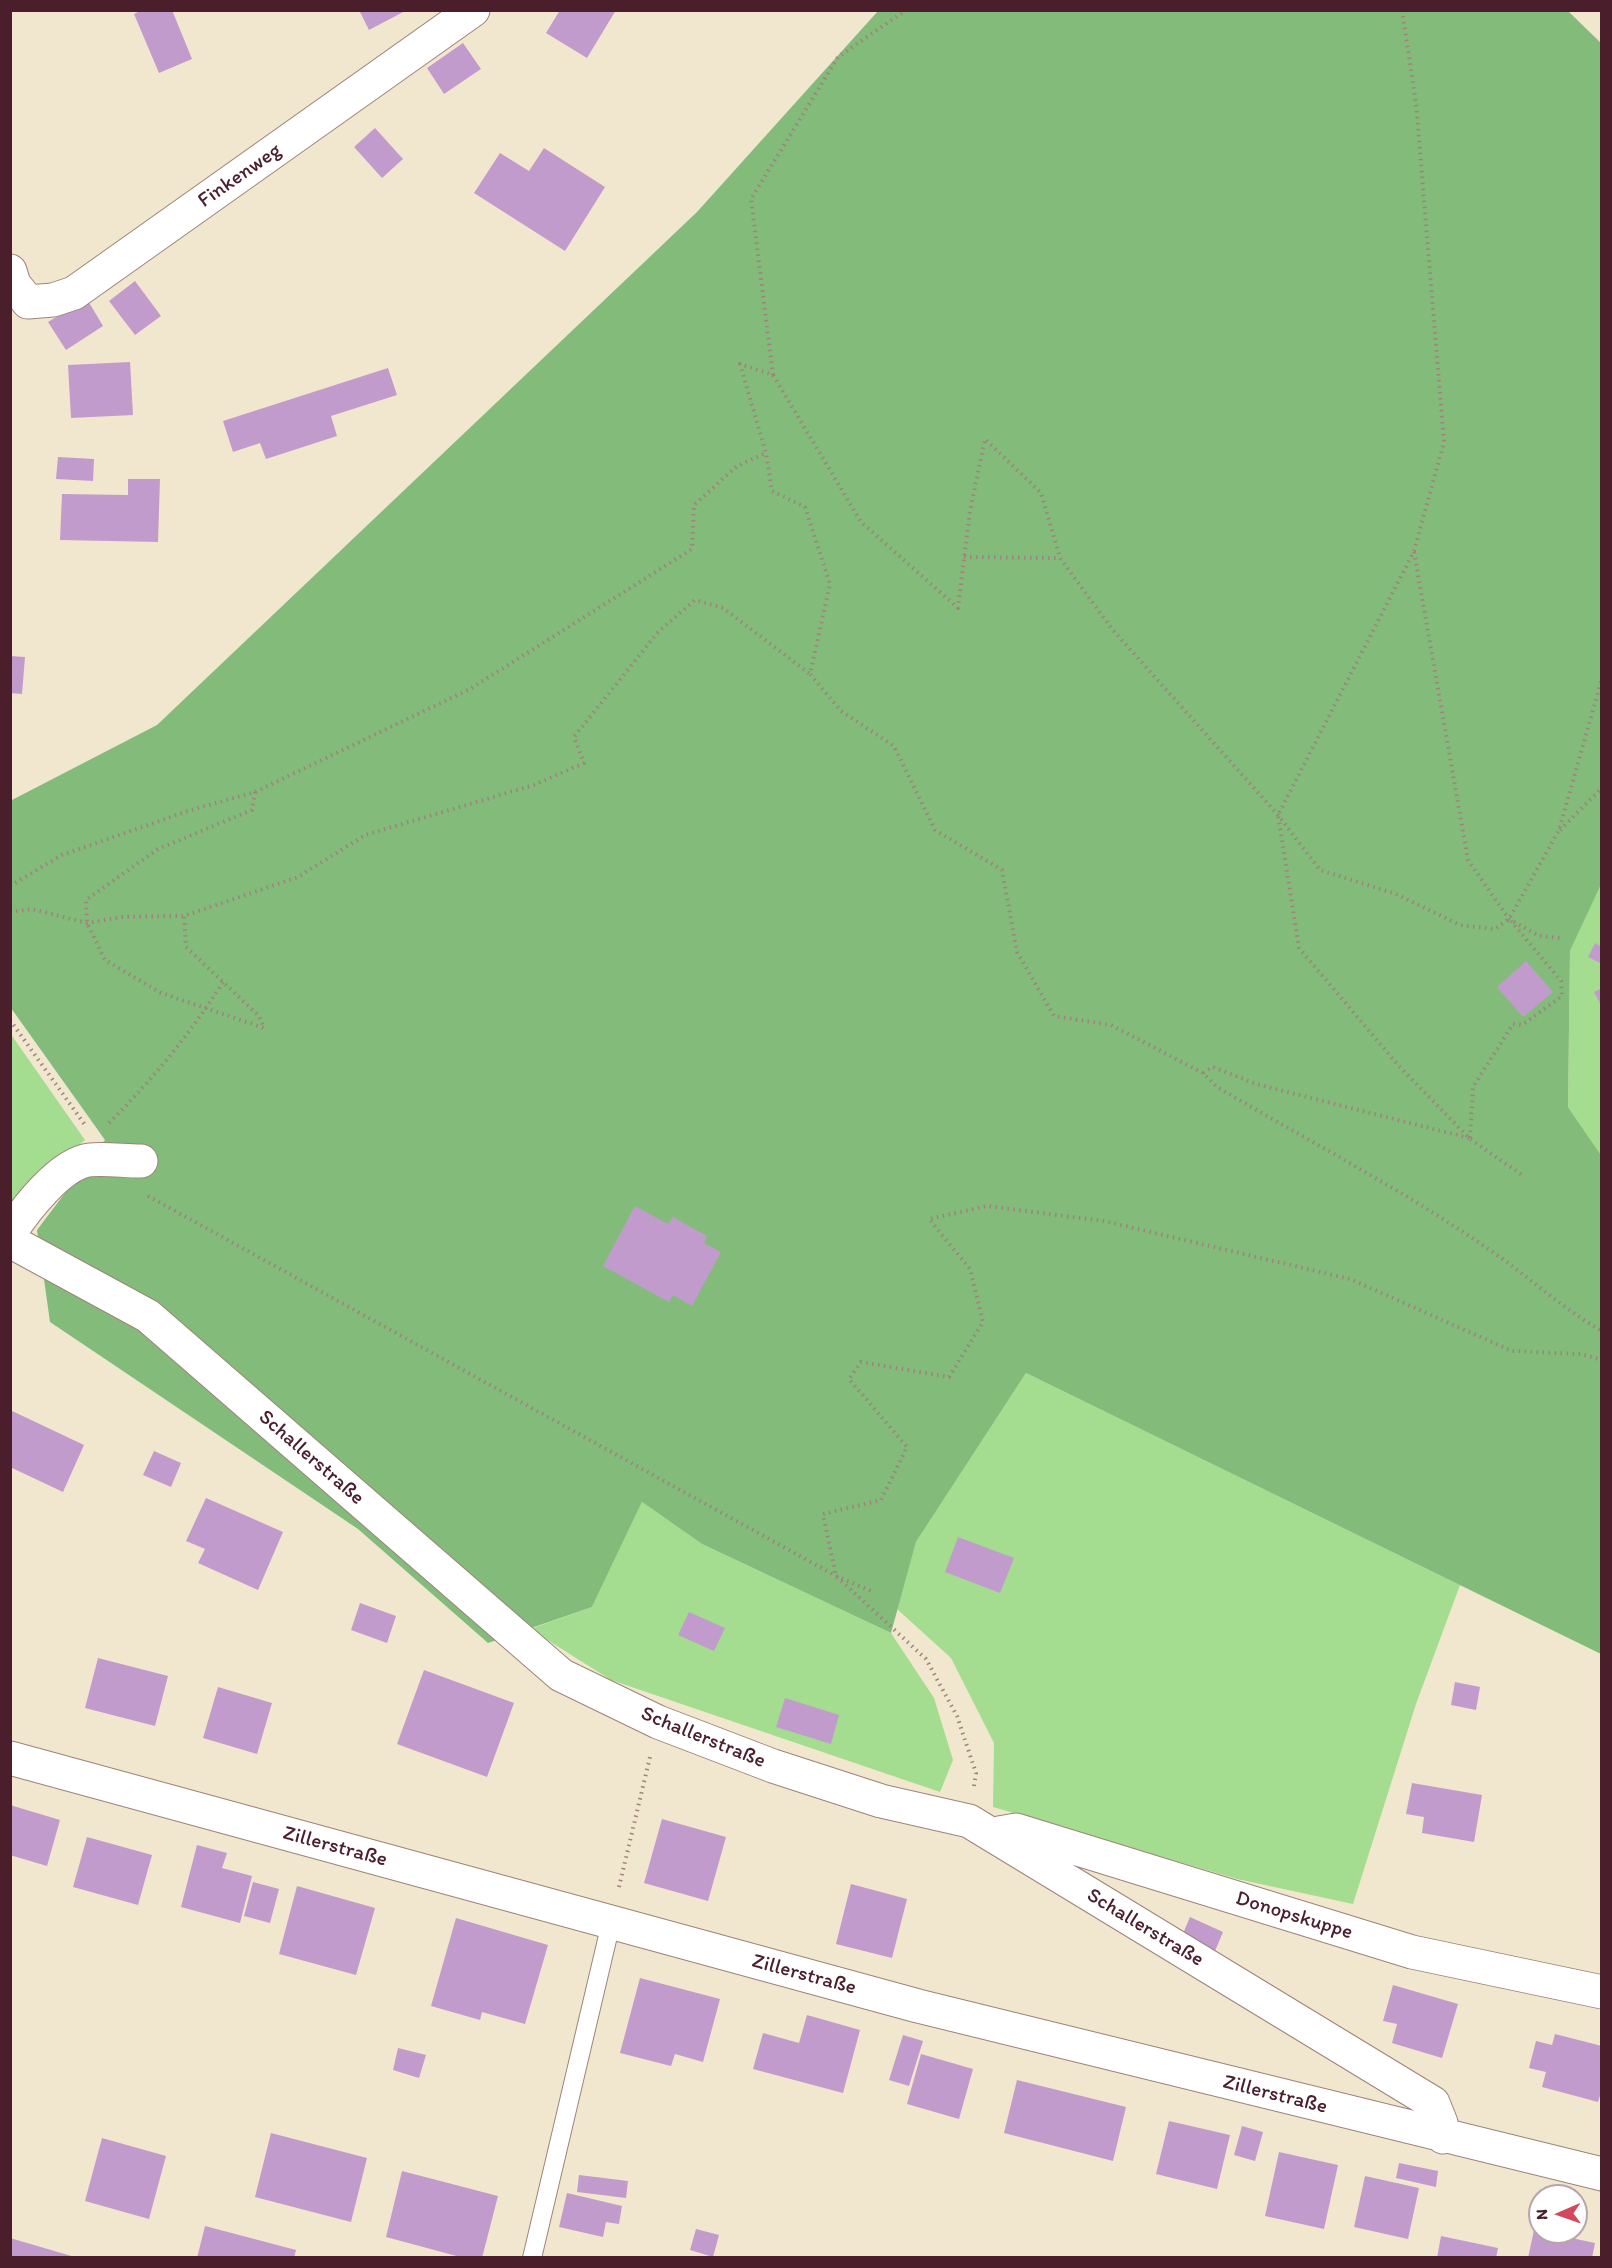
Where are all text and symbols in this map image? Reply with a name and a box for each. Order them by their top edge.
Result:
street label: Finkenweg [194,138,286,214]
street label: Schallerstraße [253,1405,369,1511]
street label: Schallerstraße [637,1702,769,1774]
street label: Zillerstraße [280,1821,390,1873]
street label: Schallerstraße [1082,1883,1208,1973]
street label: Donopskuppe [1232,1886,1356,1946]
street label: Zillerstraße [749,1949,859,2001]
street label: Zillerstraße [1220,2070,1330,2120]
north arrow [1528,2184,1588,2244]
text: N [1532,2209,1551,2220]

